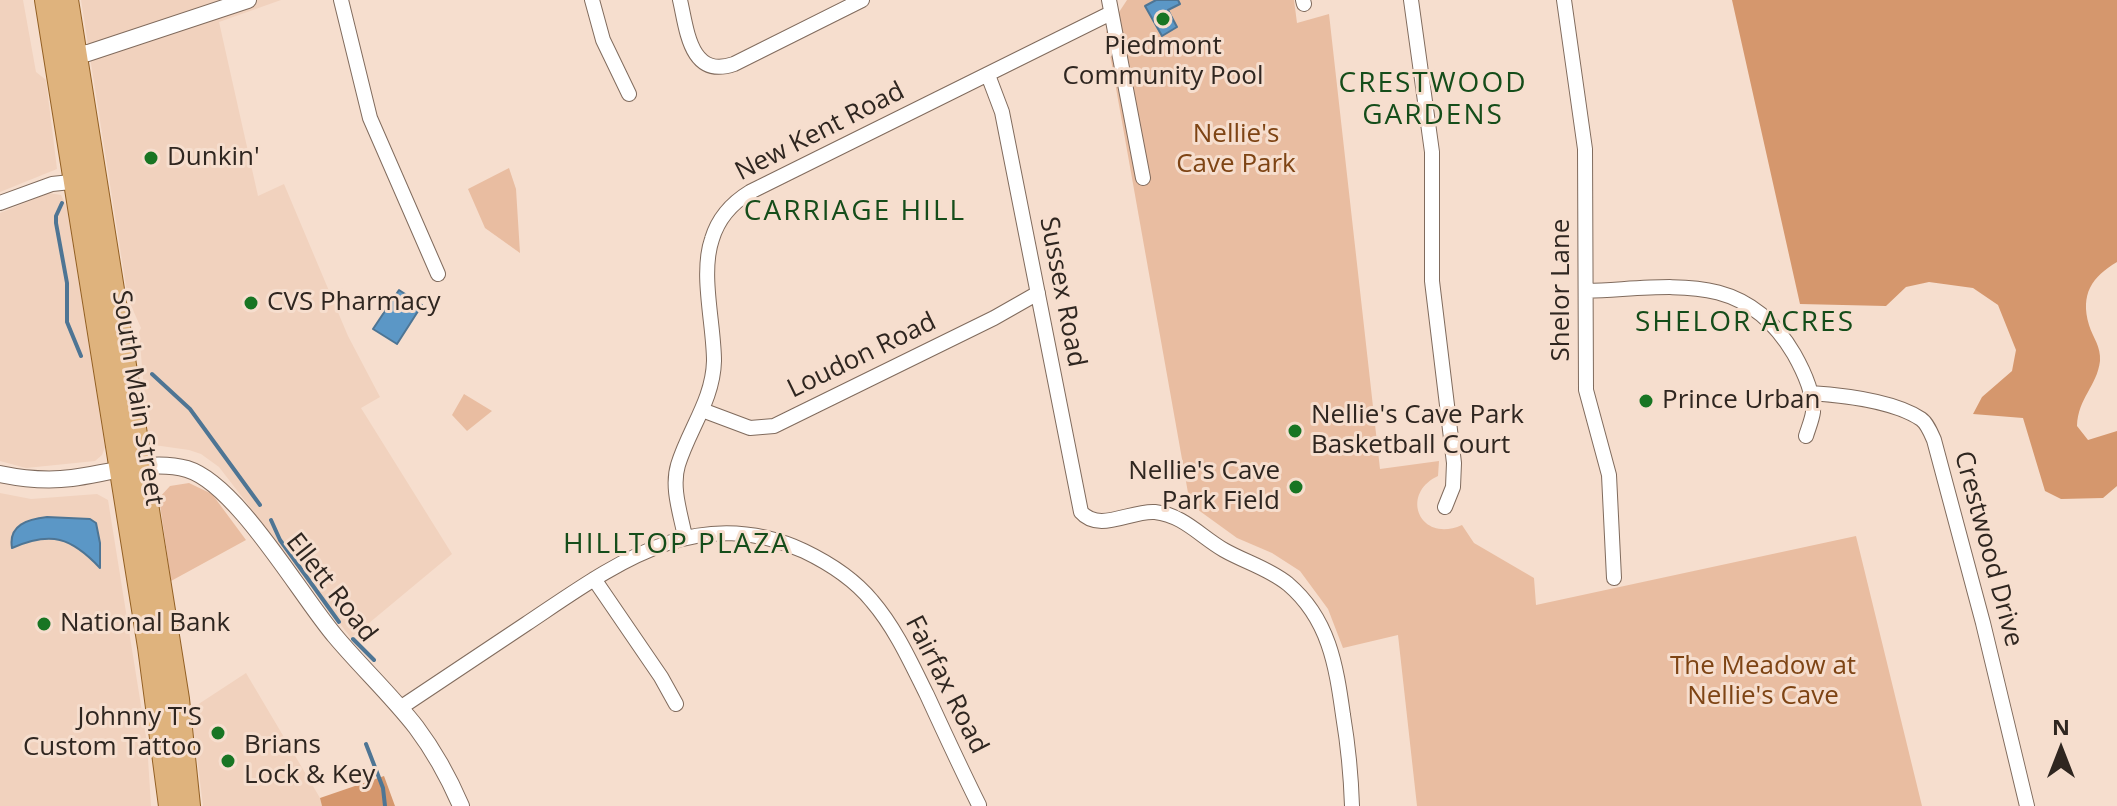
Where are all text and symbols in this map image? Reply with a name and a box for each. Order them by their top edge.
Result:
marker: Piedmont Community Pool [1154,10,1172,28]
place label: Piedmont Community Pool [1062,31,1264,92]
district label: CRESTWOOD GARDENS [1339,67,1527,133]
street label: New Kent Road [730,76,910,188]
park label: Nellie's Cave Park [1176,119,1296,180]
place label: Dunkin' [167,142,260,174]
marker: Dunkin' [142,149,160,167]
district label: CARRIAGE HILL [744,195,966,229]
street label: Sussex Road [1032,214,1092,370]
street label: Shelor Lane [1546,219,1578,361]
place label: CVS Pharmacy [267,287,441,319]
street label: South Main Street [105,288,169,508]
marker: CVS Pharmacy [242,294,260,312]
district label: SHELOR ACRES [1635,306,1855,340]
street label: Loudon Road [783,307,941,405]
place label: Prince Urban [1662,385,1820,417]
marker: Prince Urban [1637,392,1655,410]
place label: Nellie's Cave Park Basketball Court [1311,400,1524,462]
marker: Nellie's Cave Park Basketball Court [1286,422,1304,440]
street label: Crestwood Drive [1947,448,2029,650]
place label: Nellie's Cave Park Field [1128,456,1280,518]
marker: Nellie's Cave Park Field [1287,478,1305,496]
street label: Ellett Road [279,527,383,649]
district label: HILLTOP PLAZA [563,528,791,562]
place label: National Bank [60,608,230,640]
street label: Fairfax Road [898,611,994,759]
marker: National Bank [35,615,53,633]
park label: The Meadow at Nellie's Cave [1670,651,1856,712]
place label: Johnny T'S Custom Tattoo [23,702,202,764]
north arrow [2021,710,2101,790]
text: N [2052,711,2070,741]
marker: Johnny T'S Custom Tattoo [209,724,227,742]
place label: Brians Lock & Key [244,730,375,792]
marker: Brians Lock & Key [219,752,237,770]

